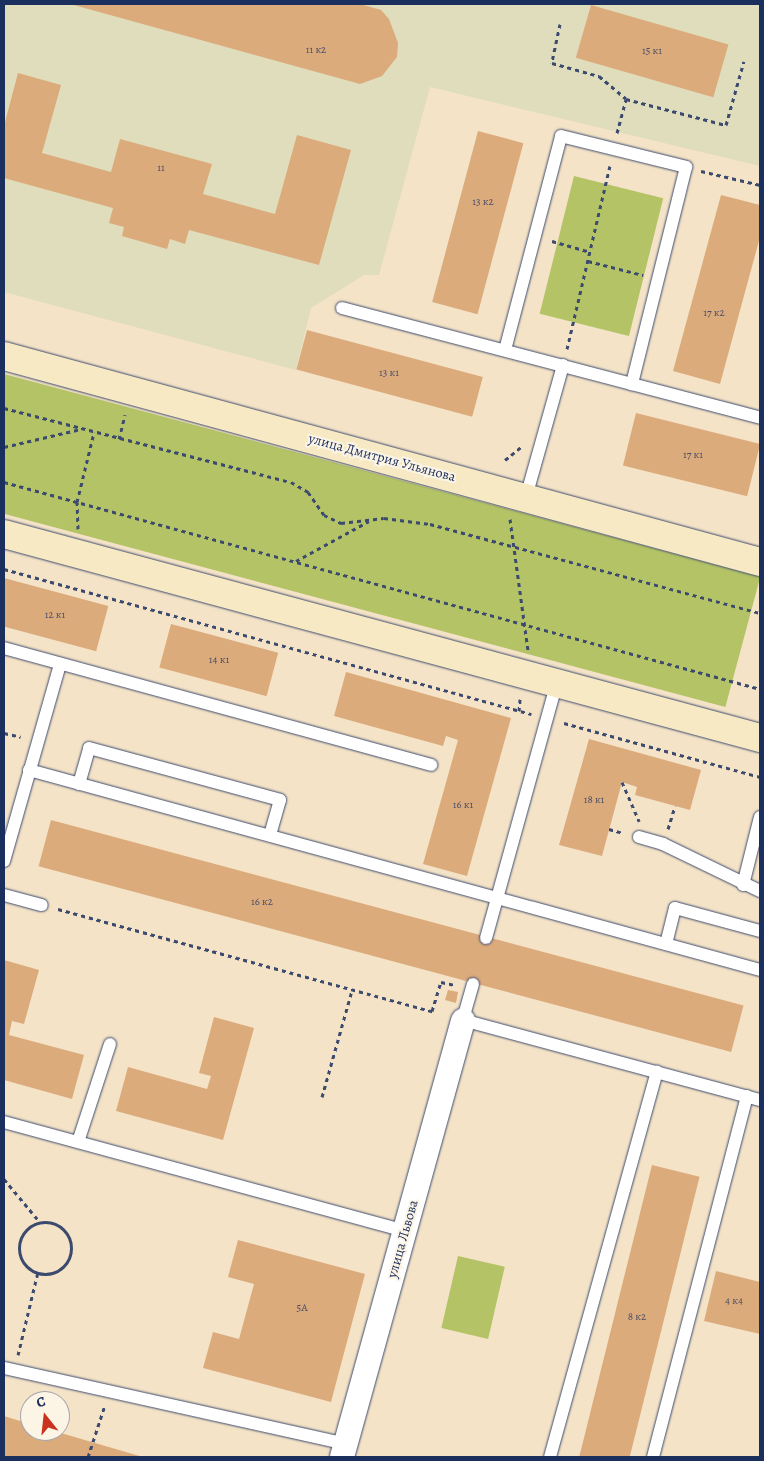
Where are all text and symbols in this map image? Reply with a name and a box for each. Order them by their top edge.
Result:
house number: 11 к2 [306,43,326,57]
house number: 15 к1 [642,44,662,58]
house number: 11 [157,161,165,175]
house number: 13 к2 [472,195,494,209]
house number: 17 к2 [703,306,725,320]
house number: 13 к1 [379,366,399,380]
street label: улица Дмитрия Ульянова [307,430,457,486]
house number: 17 к1 [683,448,703,462]
house number: 12 к1 [45,608,65,622]
house number: 14 к1 [209,653,229,667]
house number: 18 к1 [584,793,604,807]
house number: 16 к1 [453,798,473,812]
house number: 16 к2 [251,895,273,909]
street label: улица Львова [384,1198,422,1280]
house number: 4 к4 [725,1294,743,1308]
house number: 5А [296,1301,308,1315]
house number: 8 к2 [628,1310,646,1324]
north arrow [20,1391,70,1441]
text: С [34,1392,48,1412]

